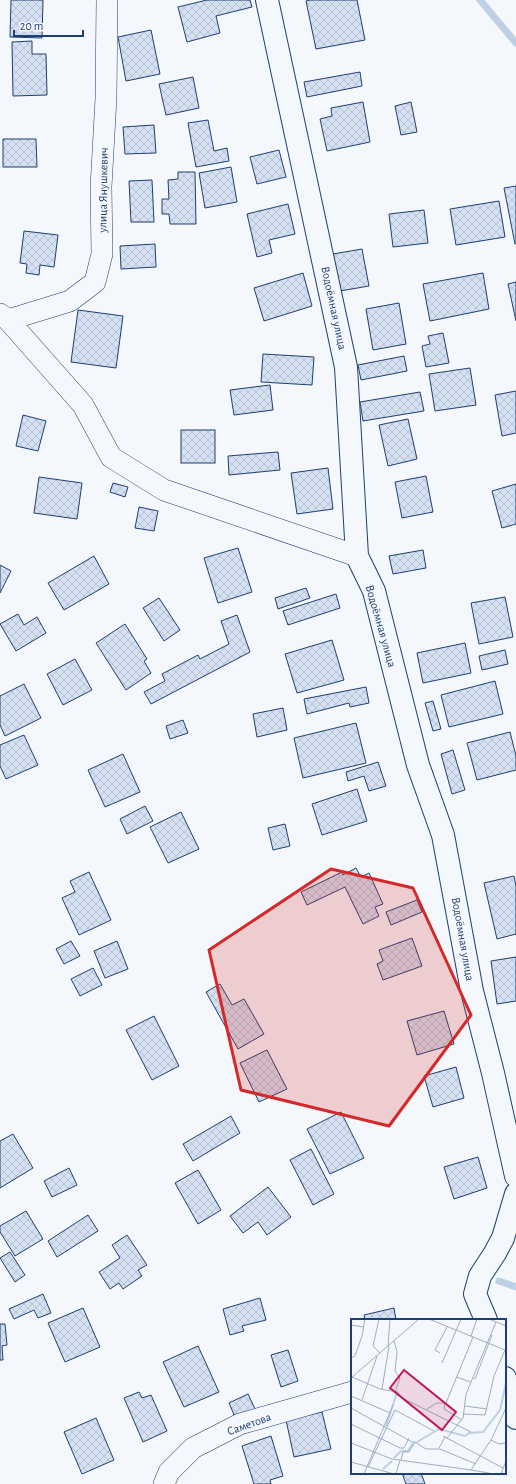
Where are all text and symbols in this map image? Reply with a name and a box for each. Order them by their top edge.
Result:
scale bar [14,12,83,38]
text: 20 m [20,20,43,32]
street label: улица Янушкевич [96,147,111,234]
street label: Водоёмная улица [318,265,349,351]
street label: Водоёмная улица [363,584,399,669]
street label: Водоёмная улица [449,896,476,983]
inset map [351,1319,506,1474]
street label: Саметова [225,1410,273,1437]

